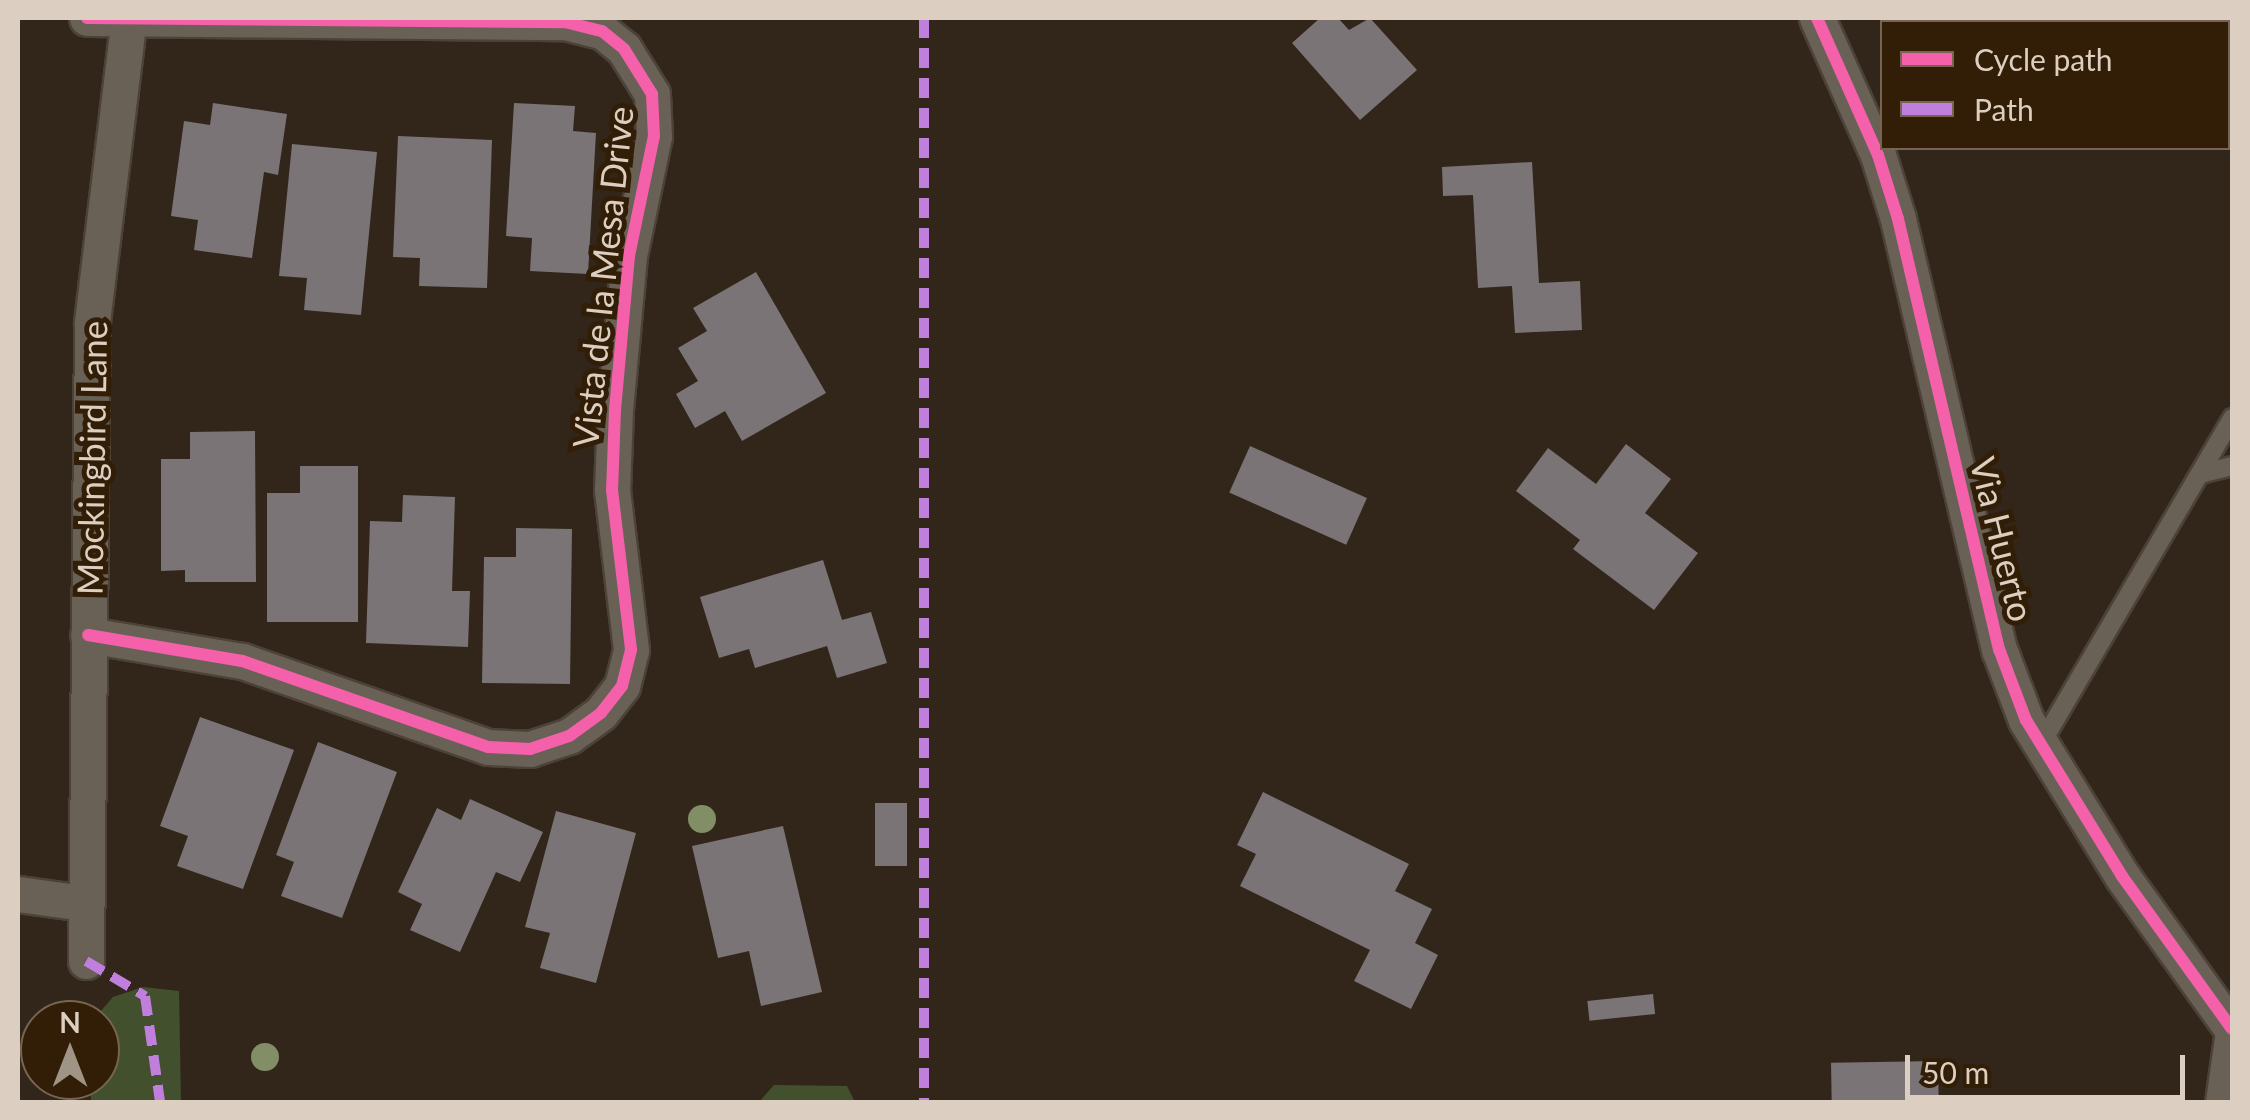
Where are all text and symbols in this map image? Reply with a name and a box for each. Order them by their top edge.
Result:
legend [1880,20,2230,150]
text: Cycle path [1974,41,2113,77]
text: Path [1974,91,2034,127]
street label: Vista de la Mesa Drive [563,104,641,450]
street label: Mockingbird Lane [68,320,114,596]
street label: Via Huerto [1962,452,2044,626]
north arrow [20,1000,120,1100]
text: N [59,1005,81,1039]
scale bar [1910,1035,2190,1097]
text: 50 m [1922,1054,1989,1090]

